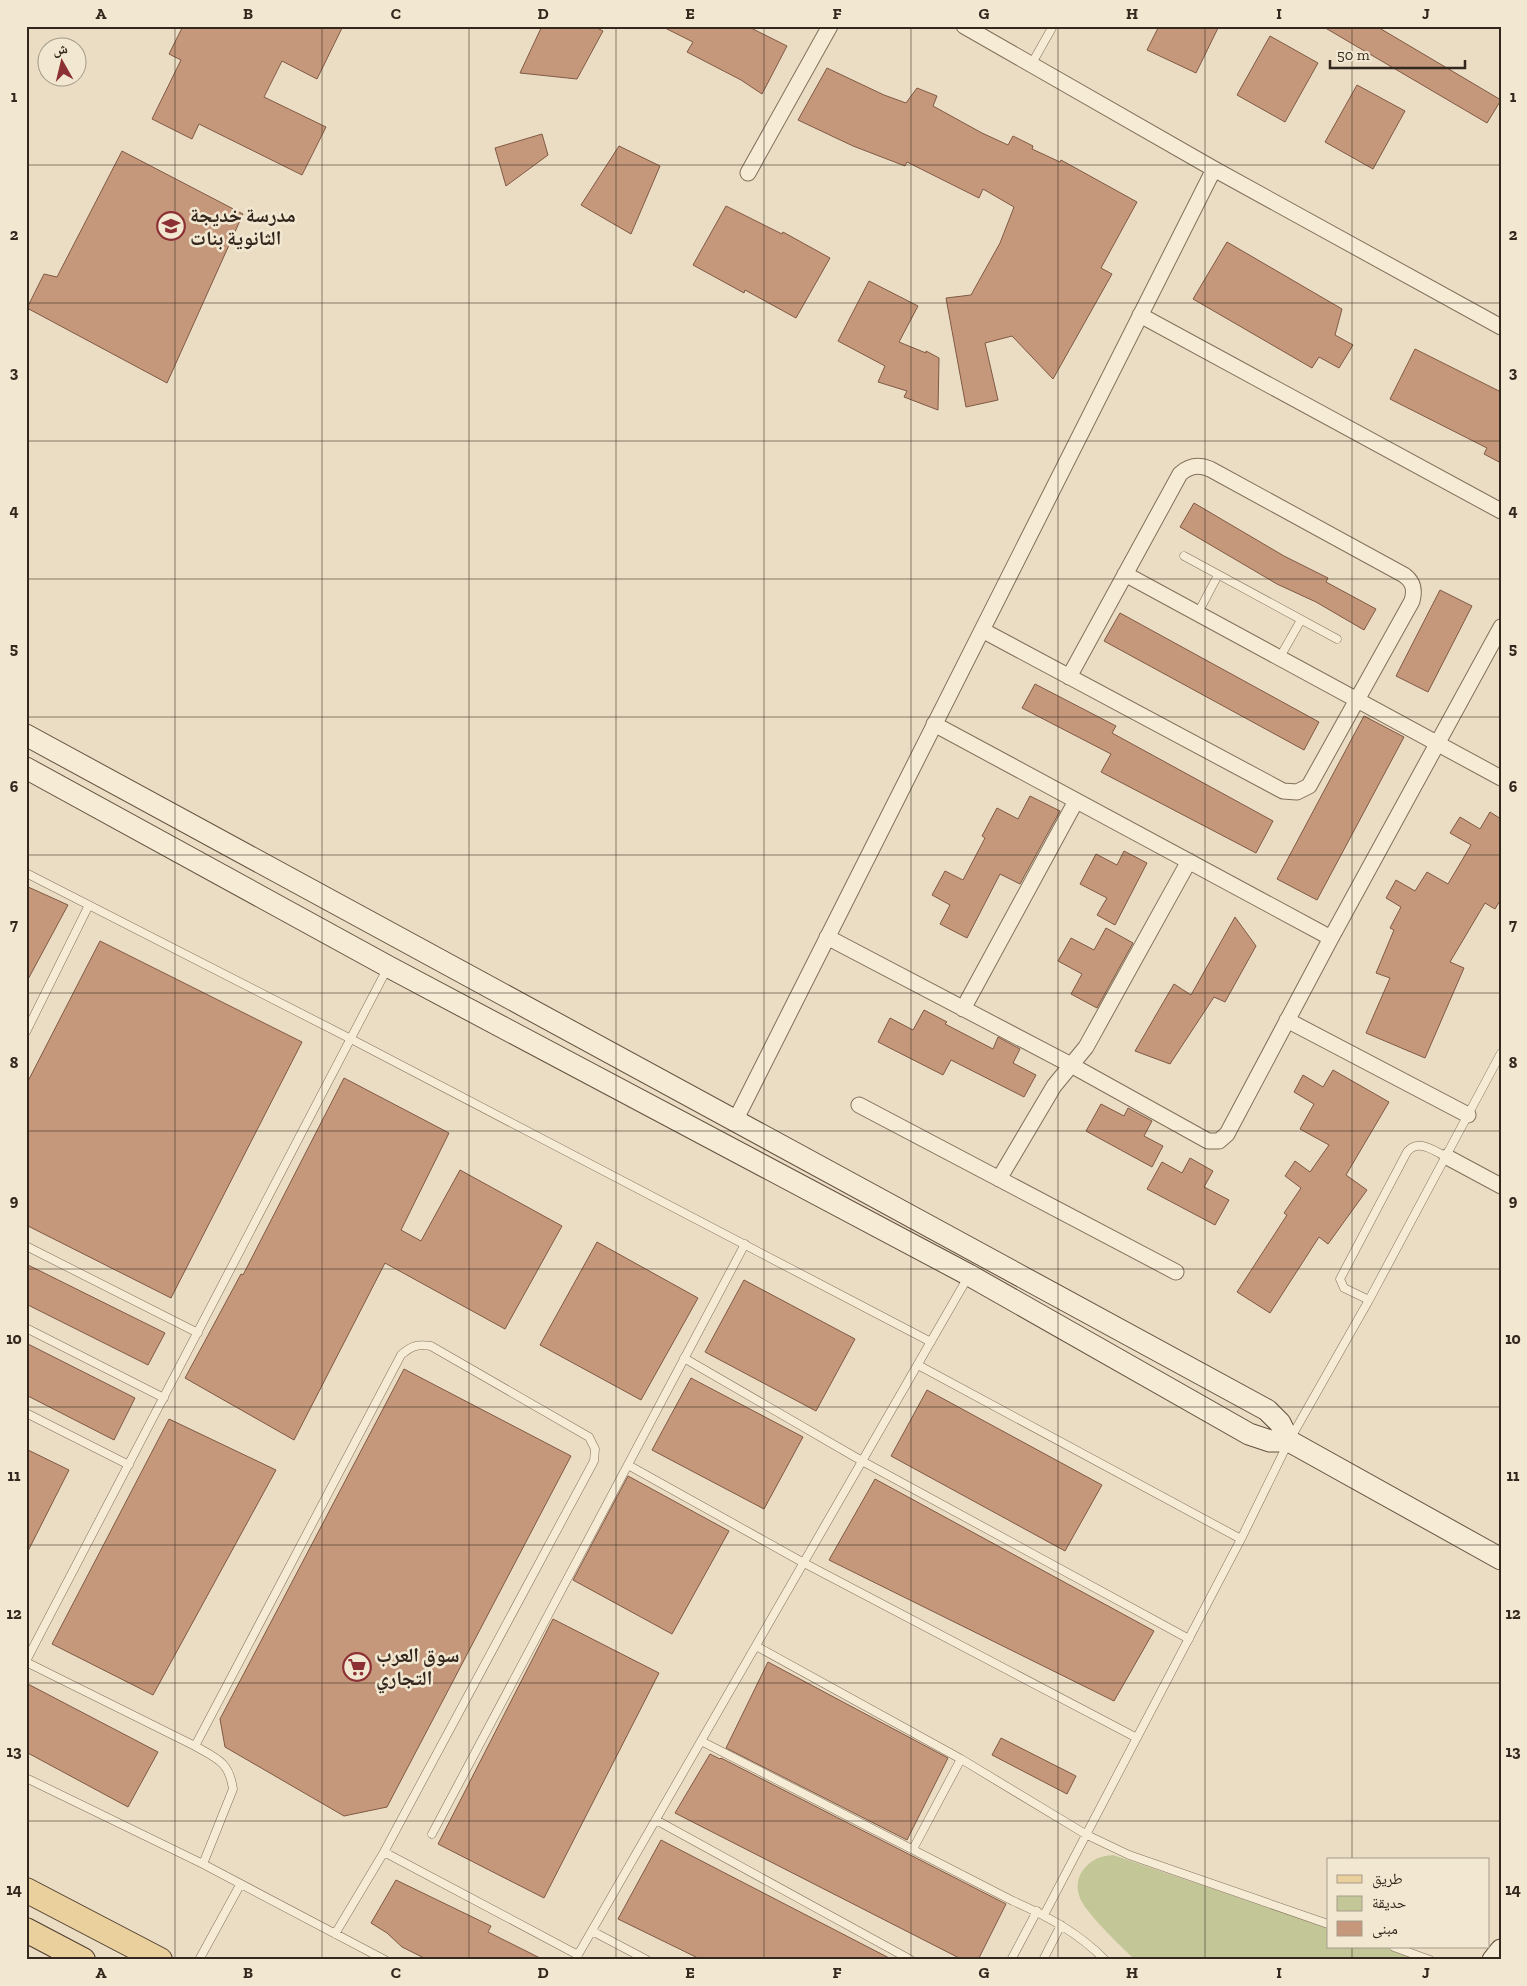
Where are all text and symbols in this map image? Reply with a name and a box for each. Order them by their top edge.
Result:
text: A [96,4,107,23]
text: B [243,4,253,23]
text: C [391,4,401,23]
text: D [537,4,549,23]
text: E [685,4,695,23]
text: F [832,4,842,23]
text: G [979,4,990,23]
text: H [1126,4,1138,23]
text: I [1276,4,1282,23]
text: J [1422,4,1430,23]
north arrow [38,38,88,88]
scale bar [1330,38,1464,70]
text: ش [52,40,69,59]
text: 50 m [1337,46,1370,64]
text: 1 [11,87,18,106]
text: 1 [1510,87,1517,106]
place label: مدرسة خديجة الثانوية بنات [190,203,296,250]
school or university icon: مدرسة خديجة الثانوية بنات [156,211,186,241]
text: 2 [10,225,19,244]
text: 2 [1509,225,1518,244]
text: 3 [10,363,19,382]
text: 3 [1509,363,1518,382]
text: 4 [9,501,19,520]
text: 4 [1508,501,1518,520]
text: 5 [10,639,18,658]
text: 5 [1509,639,1517,658]
text: 6 [10,777,19,796]
text: 6 [1509,777,1518,796]
text: 7 [10,915,18,934]
text: 7 [1509,915,1517,934]
text: 8 [10,1053,19,1072]
text: 8 [1509,1053,1518,1072]
text: 9 [10,1191,19,1210]
text: 9 [1509,1191,1518,1210]
text: 10 [6,1329,22,1348]
text: 10 [1505,1329,1521,1348]
text: 11 [8,1466,21,1485]
text: 11 [1507,1466,1520,1485]
text: 12 [6,1604,22,1623]
text: 12 [1505,1604,1521,1623]
place label: سوق العرب التجاري [376,1643,460,1694]
supermarket icon: سوق العرب التجاري [342,1652,372,1682]
text: 13 [7,1742,22,1761]
text: 13 [1506,1742,1521,1761]
legend [1327,1858,1490,1948]
text: طريق [1372,1870,1403,1889]
text: 14 [6,1880,22,1899]
text: 14 [1505,1880,1521,1899]
text: حديقة [1372,1894,1407,1912]
text: مبنى [1372,1920,1398,1939]
text: A [96,1963,107,1982]
text: B [243,1963,253,1982]
text: C [391,1963,401,1982]
text: D [537,1963,549,1982]
text: E [685,1963,695,1982]
text: F [832,1963,842,1982]
text: G [979,1963,990,1982]
text: H [1126,1963,1138,1982]
text: I [1276,1963,1282,1982]
text: J [1422,1963,1430,1982]

